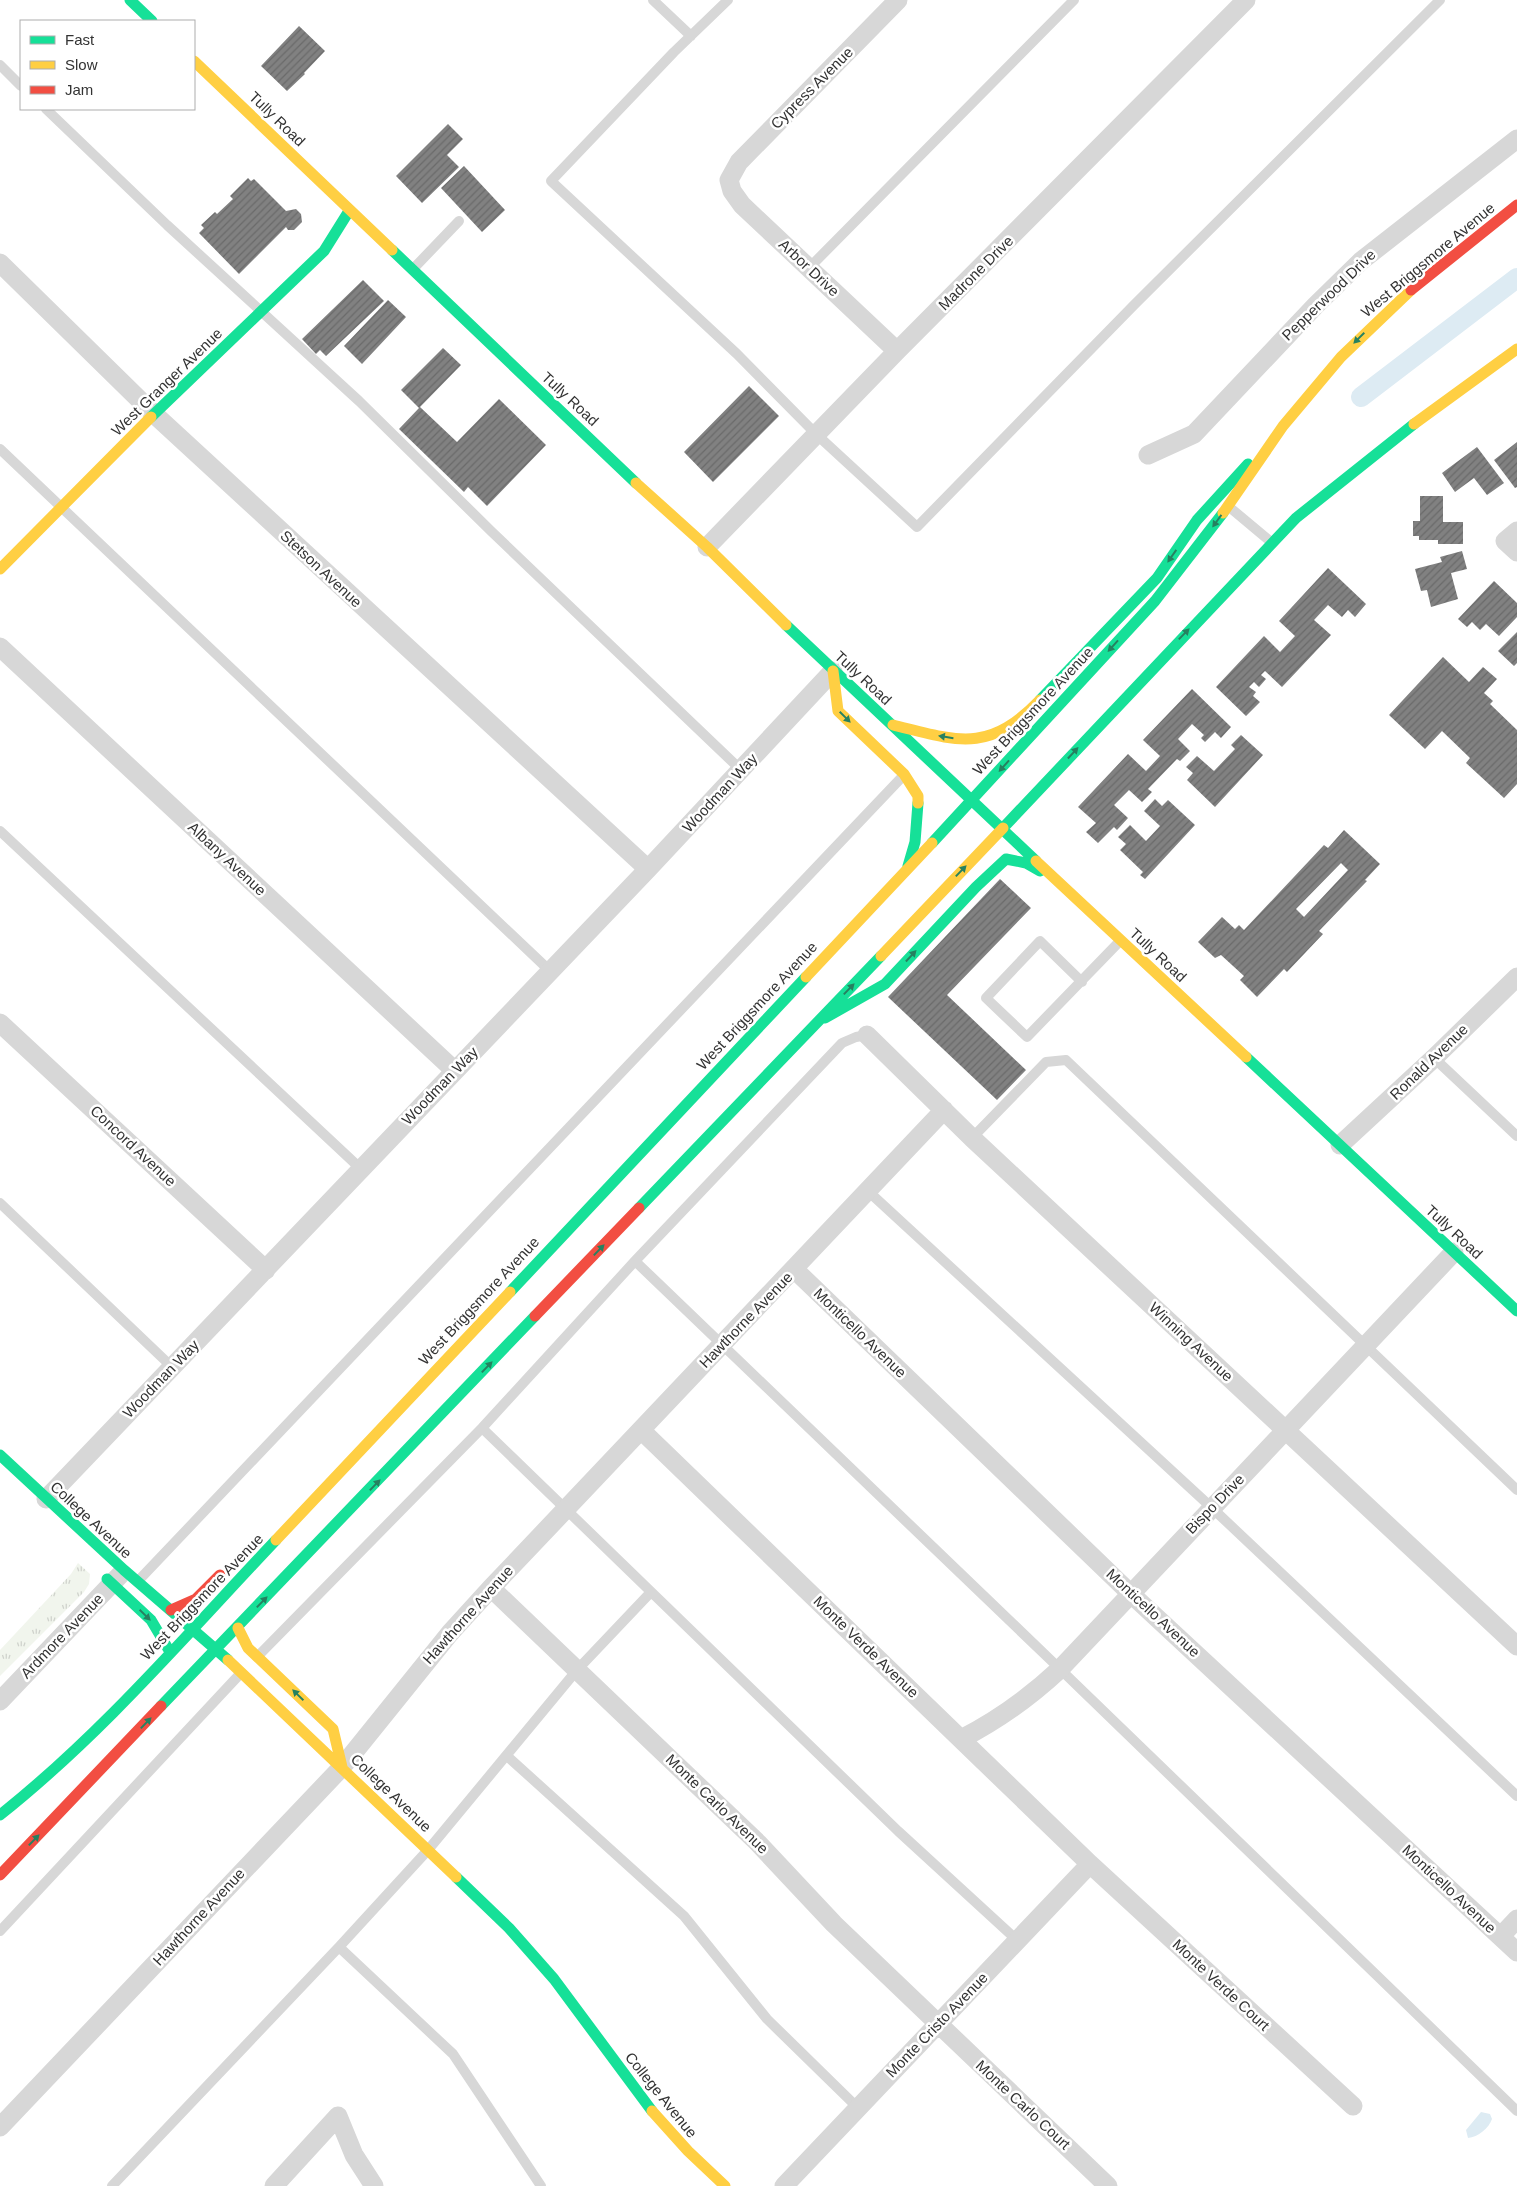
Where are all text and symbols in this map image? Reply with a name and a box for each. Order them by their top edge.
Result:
legend [20,20,195,110]
text: Fast [65,31,95,48]
street label: Cypress Avenue [767,43,856,132]
text: Slow [65,56,98,73]
text: Jam [65,81,93,98]
street label: Tully Road [246,88,309,149]
street label: West Briggsmore Avenue [1358,199,1498,320]
street label: Madrone Drive [935,232,1016,313]
street label: Arbor Drive [776,236,843,300]
street label: Pepperwood Drive [1278,246,1379,344]
street label: West Granger Avenue [108,324,225,439]
one-way arrow [1353,332,1365,344]
street label: Tully Road [539,368,602,429]
one-way arrow [1212,514,1222,528]
street label: Stetson Avenue [277,527,365,611]
one-way arrow [1167,549,1177,563]
one-way arrow [1178,629,1190,641]
one-way arrow [1107,640,1119,652]
street label: West Briggsmore Avenue [969,643,1096,778]
street label: Tully Road [832,647,895,708]
one-way arrow [838,711,850,723]
one-way arrow [938,733,954,741]
one-way arrow [1067,747,1079,759]
street label: Woodman Way [679,749,761,836]
one-way arrow [998,760,1010,772]
street label: Albany Avenue [185,818,270,899]
one-way arrow [955,865,967,877]
street label: Tully Road [1127,924,1190,985]
street label: West Briggsmore Avenue [693,938,820,1073]
one-way arrow [905,950,917,962]
one-way arrow [843,983,855,995]
street label: Ronald Avenue [1386,1020,1471,1103]
street label: Woodman Way [398,1043,481,1128]
street label: Concord Avenue [87,1102,180,1190]
street label: Tully Road [1423,1201,1486,1262]
street label: West Briggsmore Avenue [415,1233,542,1368]
one-way arrow [593,1244,605,1256]
street label: Hawthorne Avenue [696,1268,796,1371]
street label: Monticello Avenue [811,1284,910,1381]
street label: Winning Avenue [1146,1299,1237,1385]
street label: Woodman Way [119,1336,202,1421]
one-way arrow [481,1362,493,1374]
street label: Bispo Drive [1182,1470,1247,1537]
street label: College Avenue [47,1478,135,1562]
one-way arrow [369,1479,381,1491]
street label: West Briggsmore Avenue [137,1530,266,1663]
street label: Hawthorne Avenue [419,1562,516,1667]
street label: Monticello Avenue [1103,1565,1204,1660]
street label: Ardmore Avenue [17,1590,106,1682]
street label: Monte Verde Avenue [810,1592,922,1701]
one-way arrow [256,1597,268,1609]
one-way arrow [139,1609,151,1621]
one-way arrow [292,1689,304,1701]
one-way arrow [140,1717,152,1729]
street label: College Avenue [348,1750,435,1835]
street label: Monte Carlo Avenue [663,1750,772,1857]
one-way arrow [28,1835,40,1847]
street label: Monticello Avenue [1399,1841,1500,1936]
street label: Hawthorne Avenue [149,1865,248,1969]
street label: Monte Verde Court [1170,1935,1274,2034]
street label: Monte Cristo Avenue [882,1969,991,2081]
street label: College Avenue [622,2049,701,2141]
street label: Monte Carlo Court [973,2057,1075,2153]

